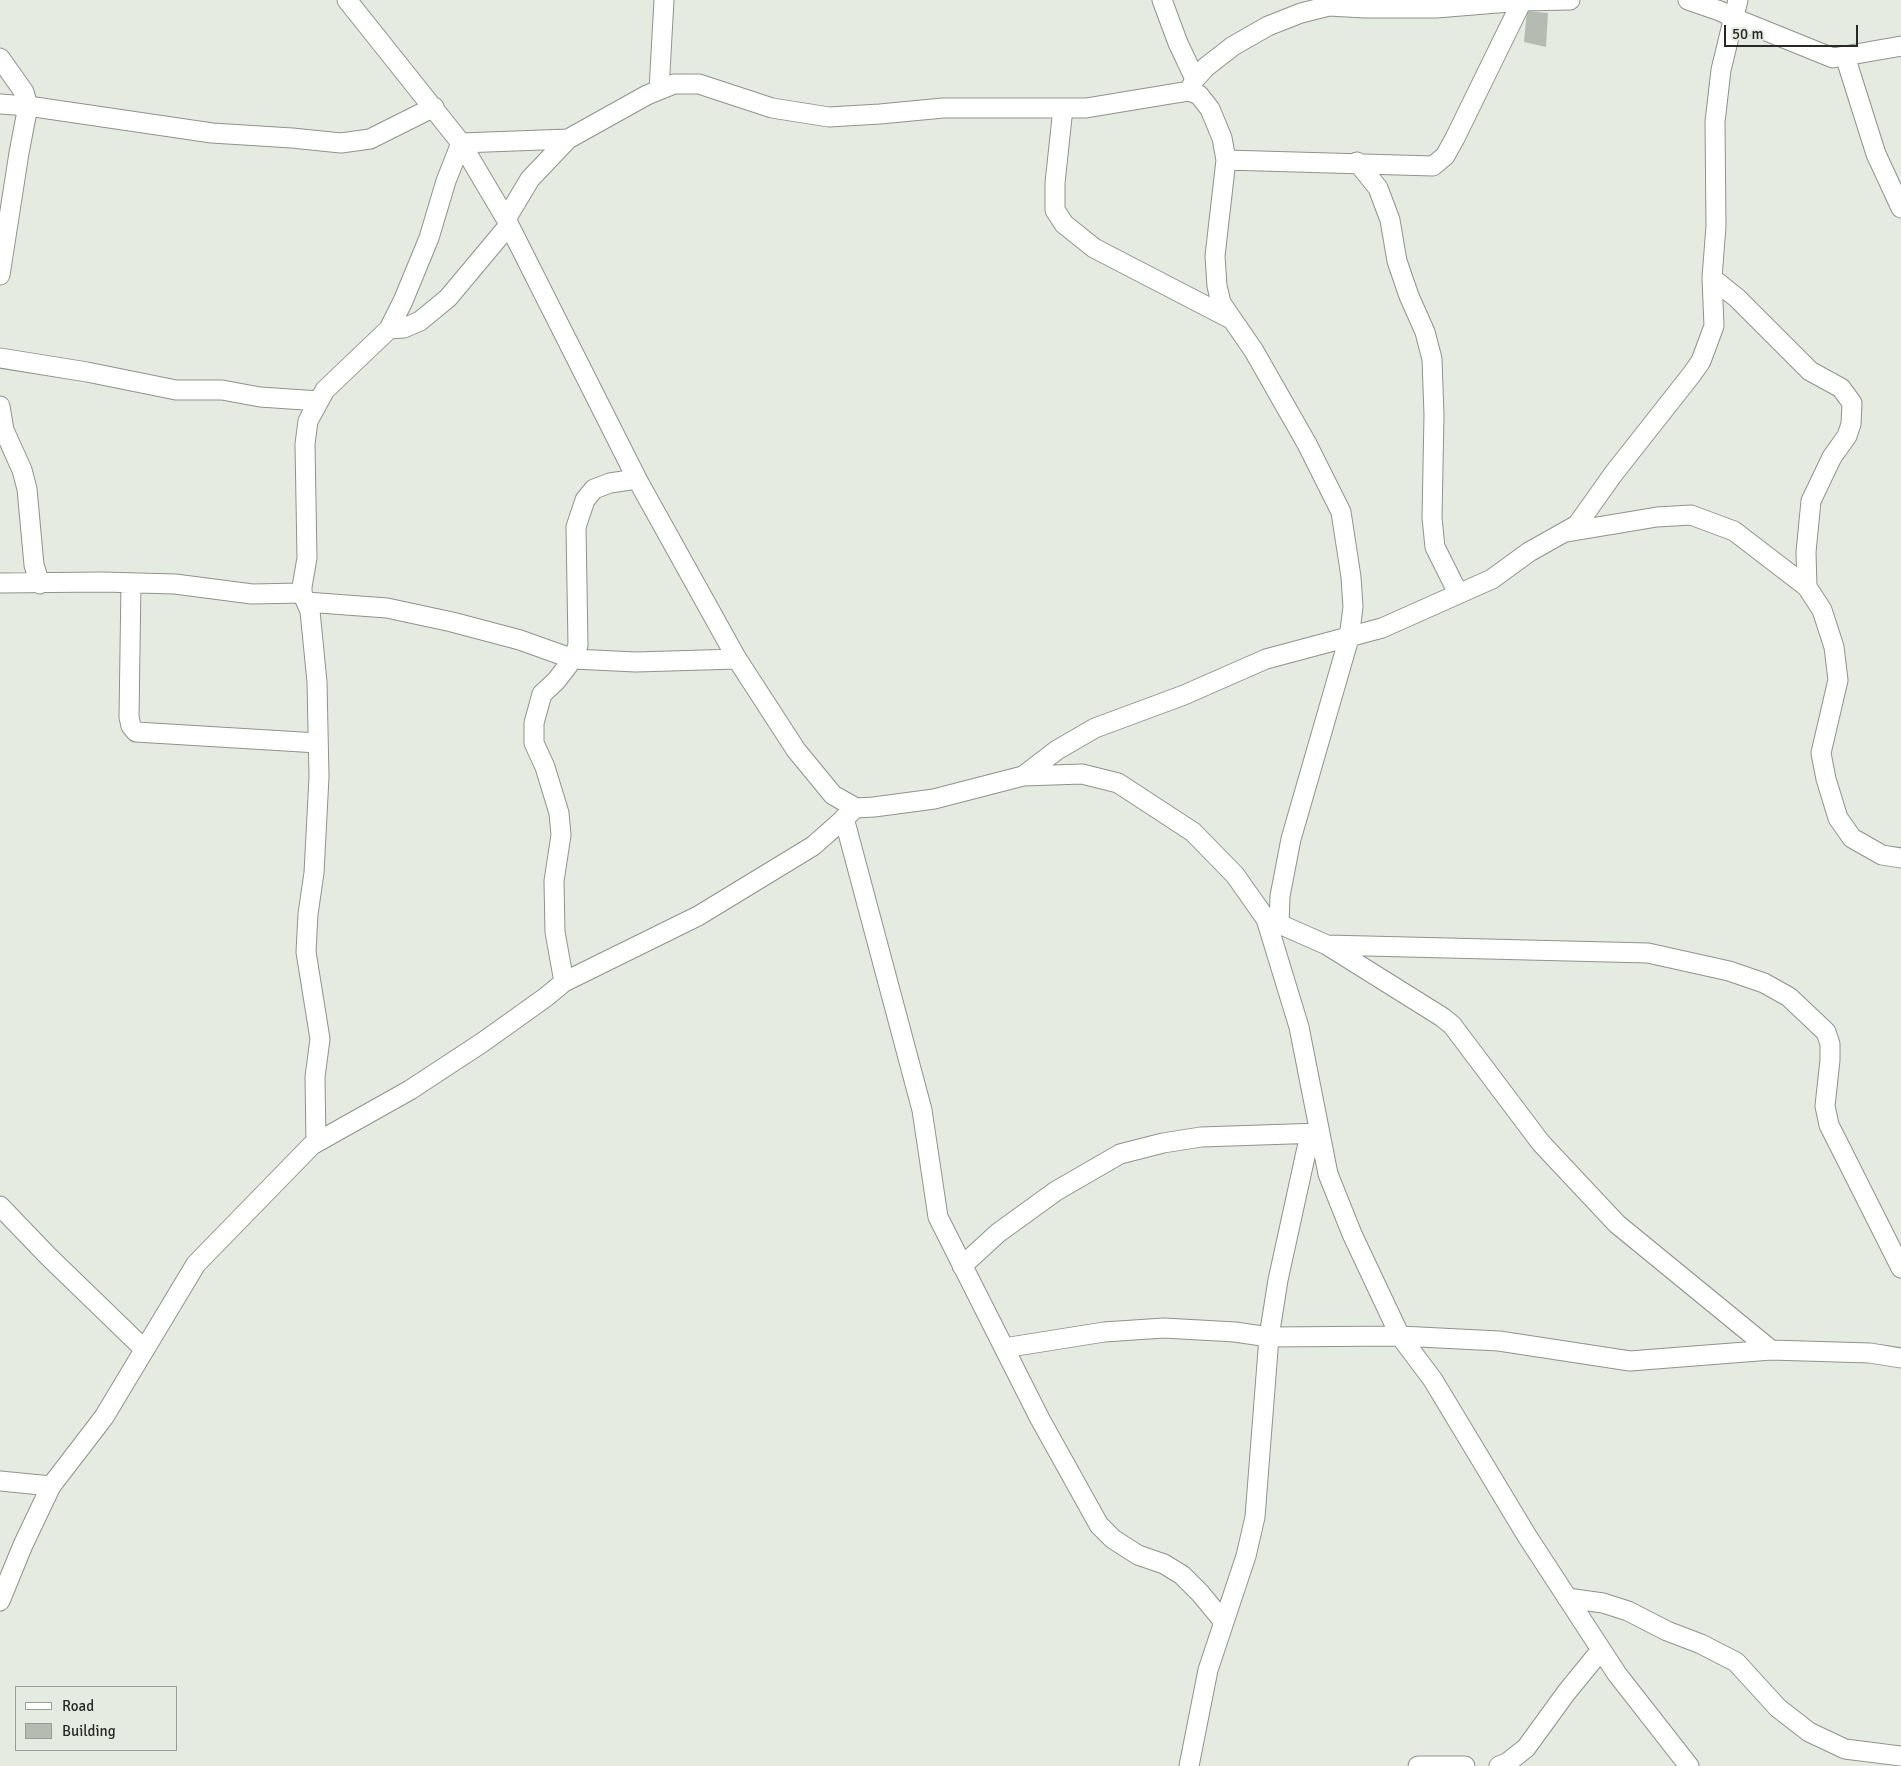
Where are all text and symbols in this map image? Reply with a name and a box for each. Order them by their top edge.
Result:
scale bar [1726,15,1860,47]
text: 50 m [1732,25,1763,43]
legend [15,1686,178,1751]
text: Road [62,1697,94,1715]
text: Building [62,1722,116,1740]

